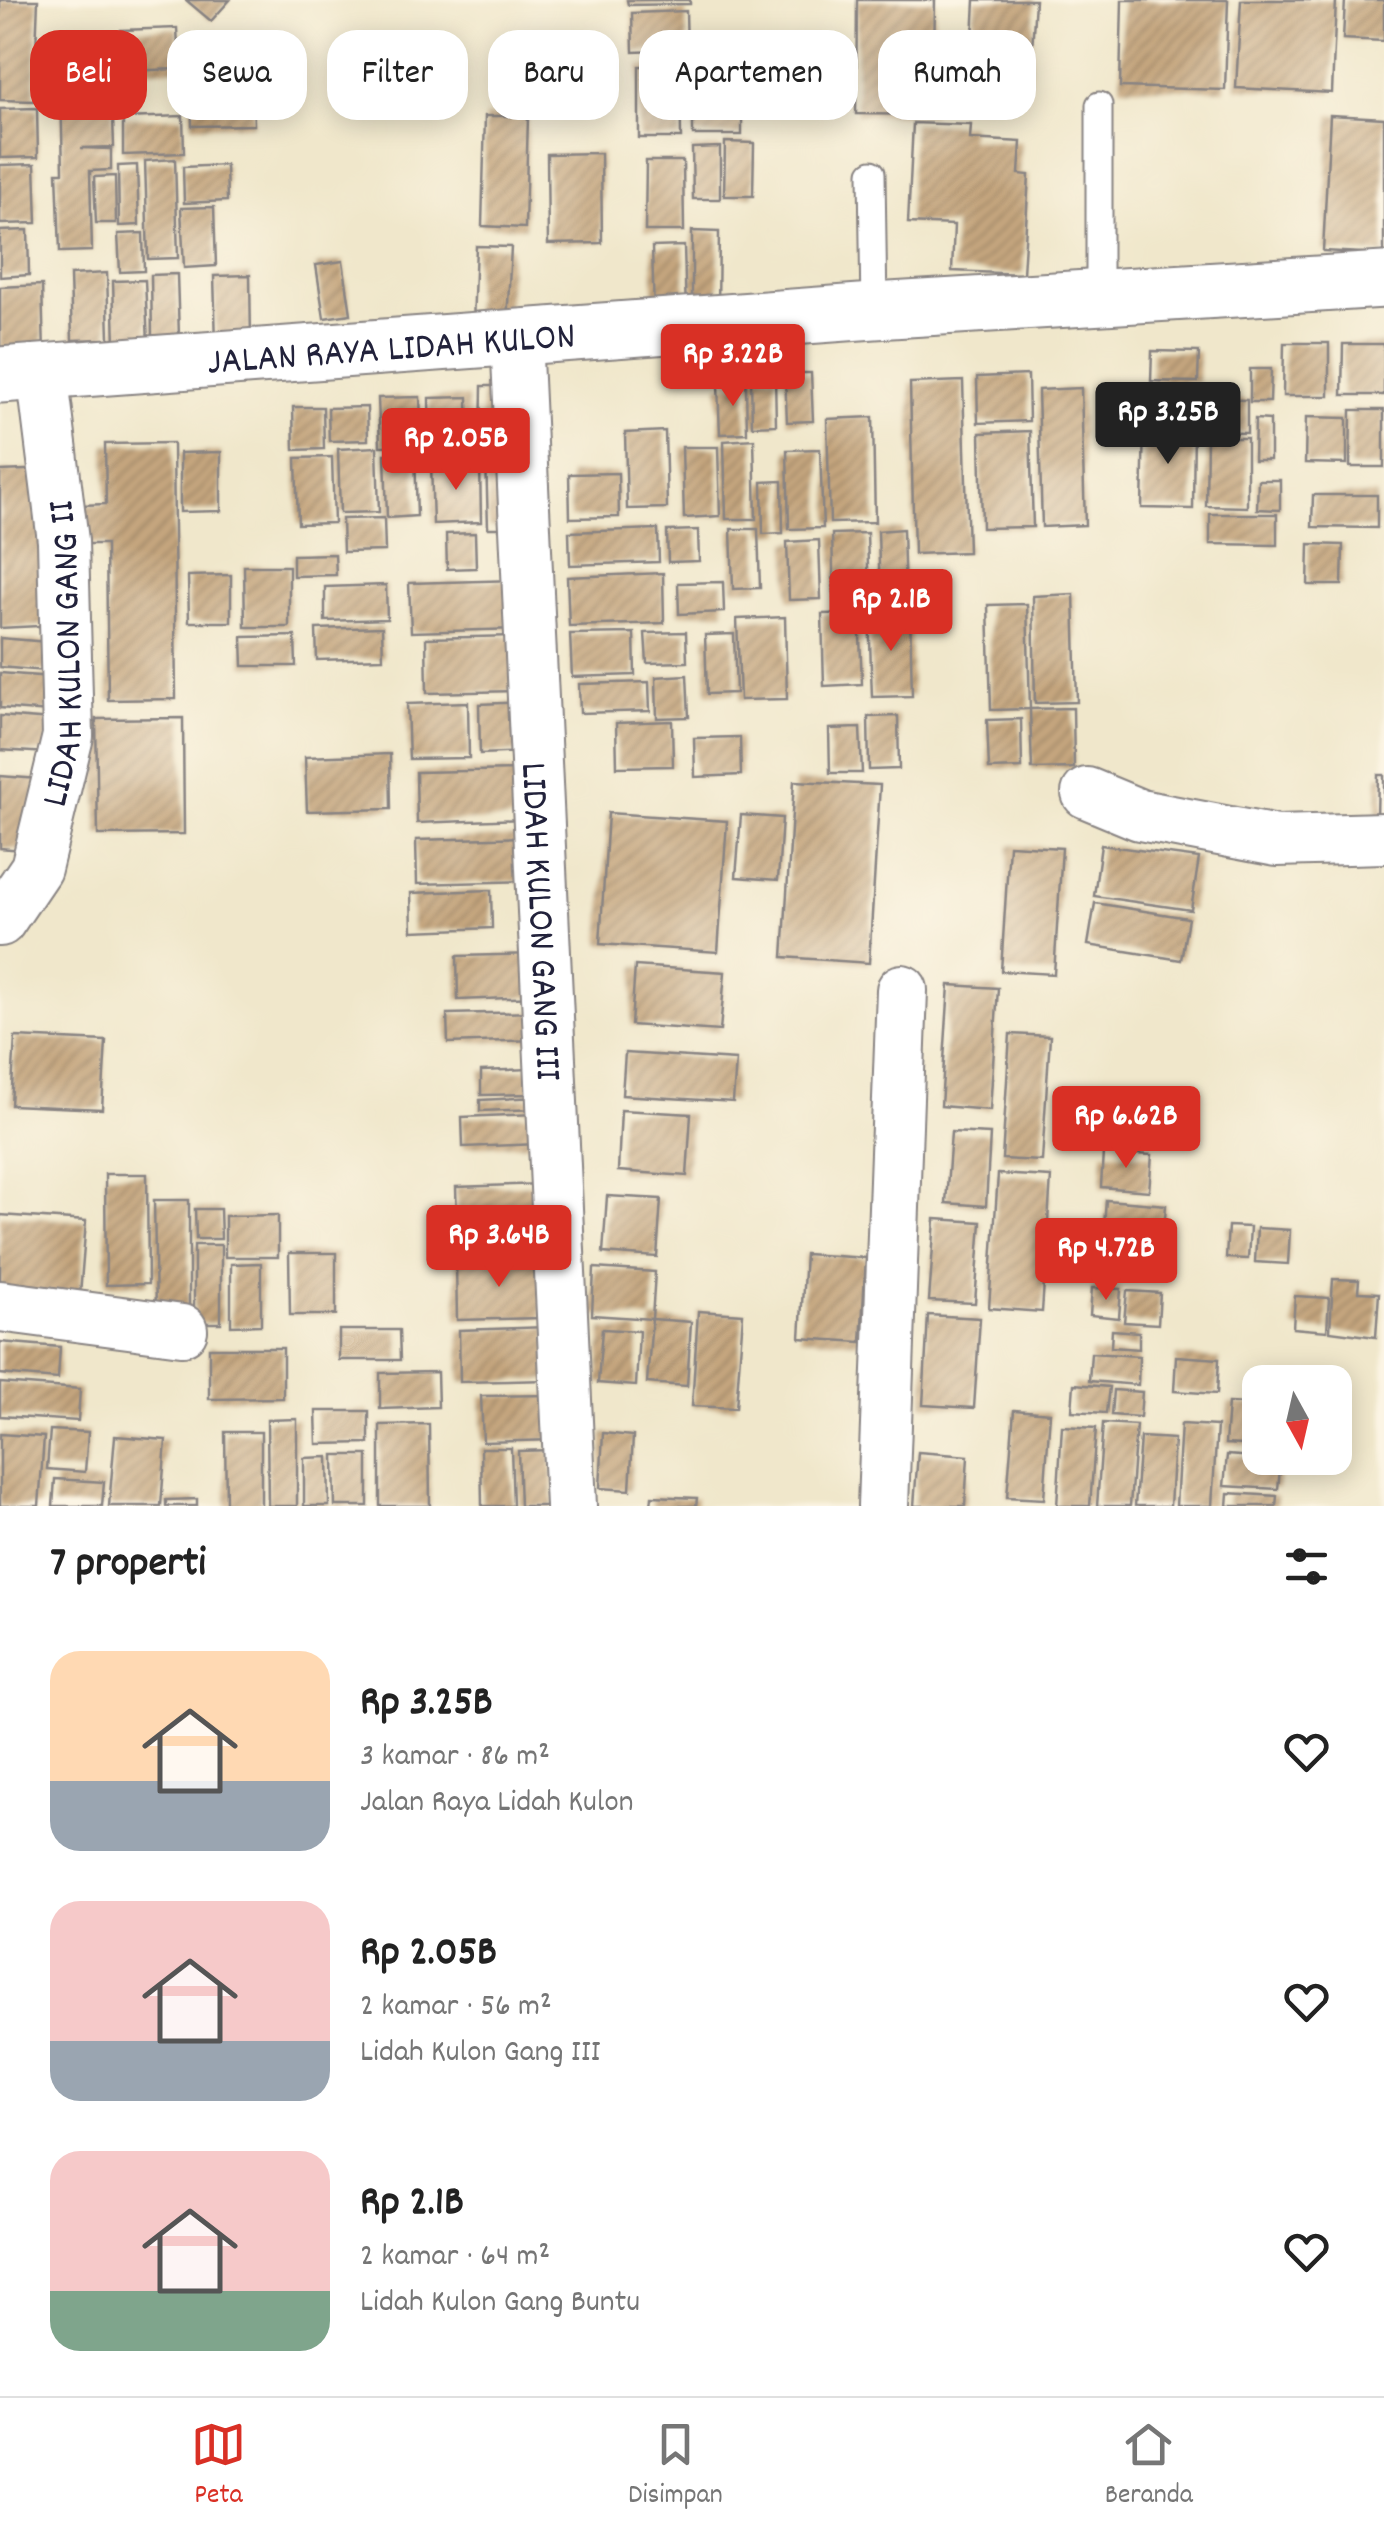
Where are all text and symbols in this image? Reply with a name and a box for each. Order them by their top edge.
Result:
chip: Beli [30,30,147,120]
chip: Sewa [167,30,307,120]
chip: Filter [327,30,468,120]
chip: Baru [488,30,619,120]
chip: Apartemen [639,30,858,120]
chip: Rumah [878,30,1036,120]
street label: JALAN RAYA LIDAH KULON [205,311,577,393]
pin: Rp 3.22B [630,324,836,409]
text: Rp 3.22B [683,333,783,379]
pin: Rp 3.25B [1065,382,1271,467]
text: Rp 3.25B [1117,391,1219,437]
pin: Rp 2.05B [353,408,559,493]
text: Rp 2.05B [404,417,508,463]
street label: LIDAH KULON GANG II [30,497,101,813]
pin: Rp 2.1B [799,569,983,654]
text: Rp 2.1B [851,578,931,624]
street label: LIDAH KULON GANG III [503,761,573,1082]
pin: Rp 6.62B [1023,1086,1229,1171]
text: Rp 6.62B [1074,1095,1178,1141]
pin: Rp 3.64B [396,1205,602,1290]
text: Rp 3.64B [448,1214,550,1260]
pin: Rp 4.72B [1003,1218,1209,1303]
text: Rp 4.72B [1057,1227,1155,1273]
north arrow [1242,1365,1352,1475]
map controls [1242,1365,1352,1475]
text: 7 properti [50,1536,206,1596]
icon: filters [1279,1539,1334,1594]
text: Rp 3.25B [360,1675,493,1735]
icon: home [130,1691,250,1811]
icon: heart [1279,1724,1334,1779]
text: 3 kamar · 86 m² [360,1735,550,1781]
text: Jalan Raya Lidah Kulon [360,1781,633,1827]
text: Rp 2.05B [360,1925,497,1985]
icon: home [130,1941,250,2061]
icon: heart [1279,1974,1334,2029]
text: 2 kamar · 56 m² [360,1985,552,2031]
text: Lidah Kulon Gang III [360,2031,601,2077]
text: Rp 2.1B [360,2175,464,2235]
icon: home [130,2191,250,2311]
icon: heart [1279,2224,1334,2279]
text: 2 kamar · 64 m² [360,2235,550,2281]
text: Lidah Kulon Gang Buntu [360,2281,640,2327]
tab: Peta [191,2417,246,2517]
tab: Disimpan [628,2417,723,2517]
tab: Beranda [1105,2417,1193,2517]

